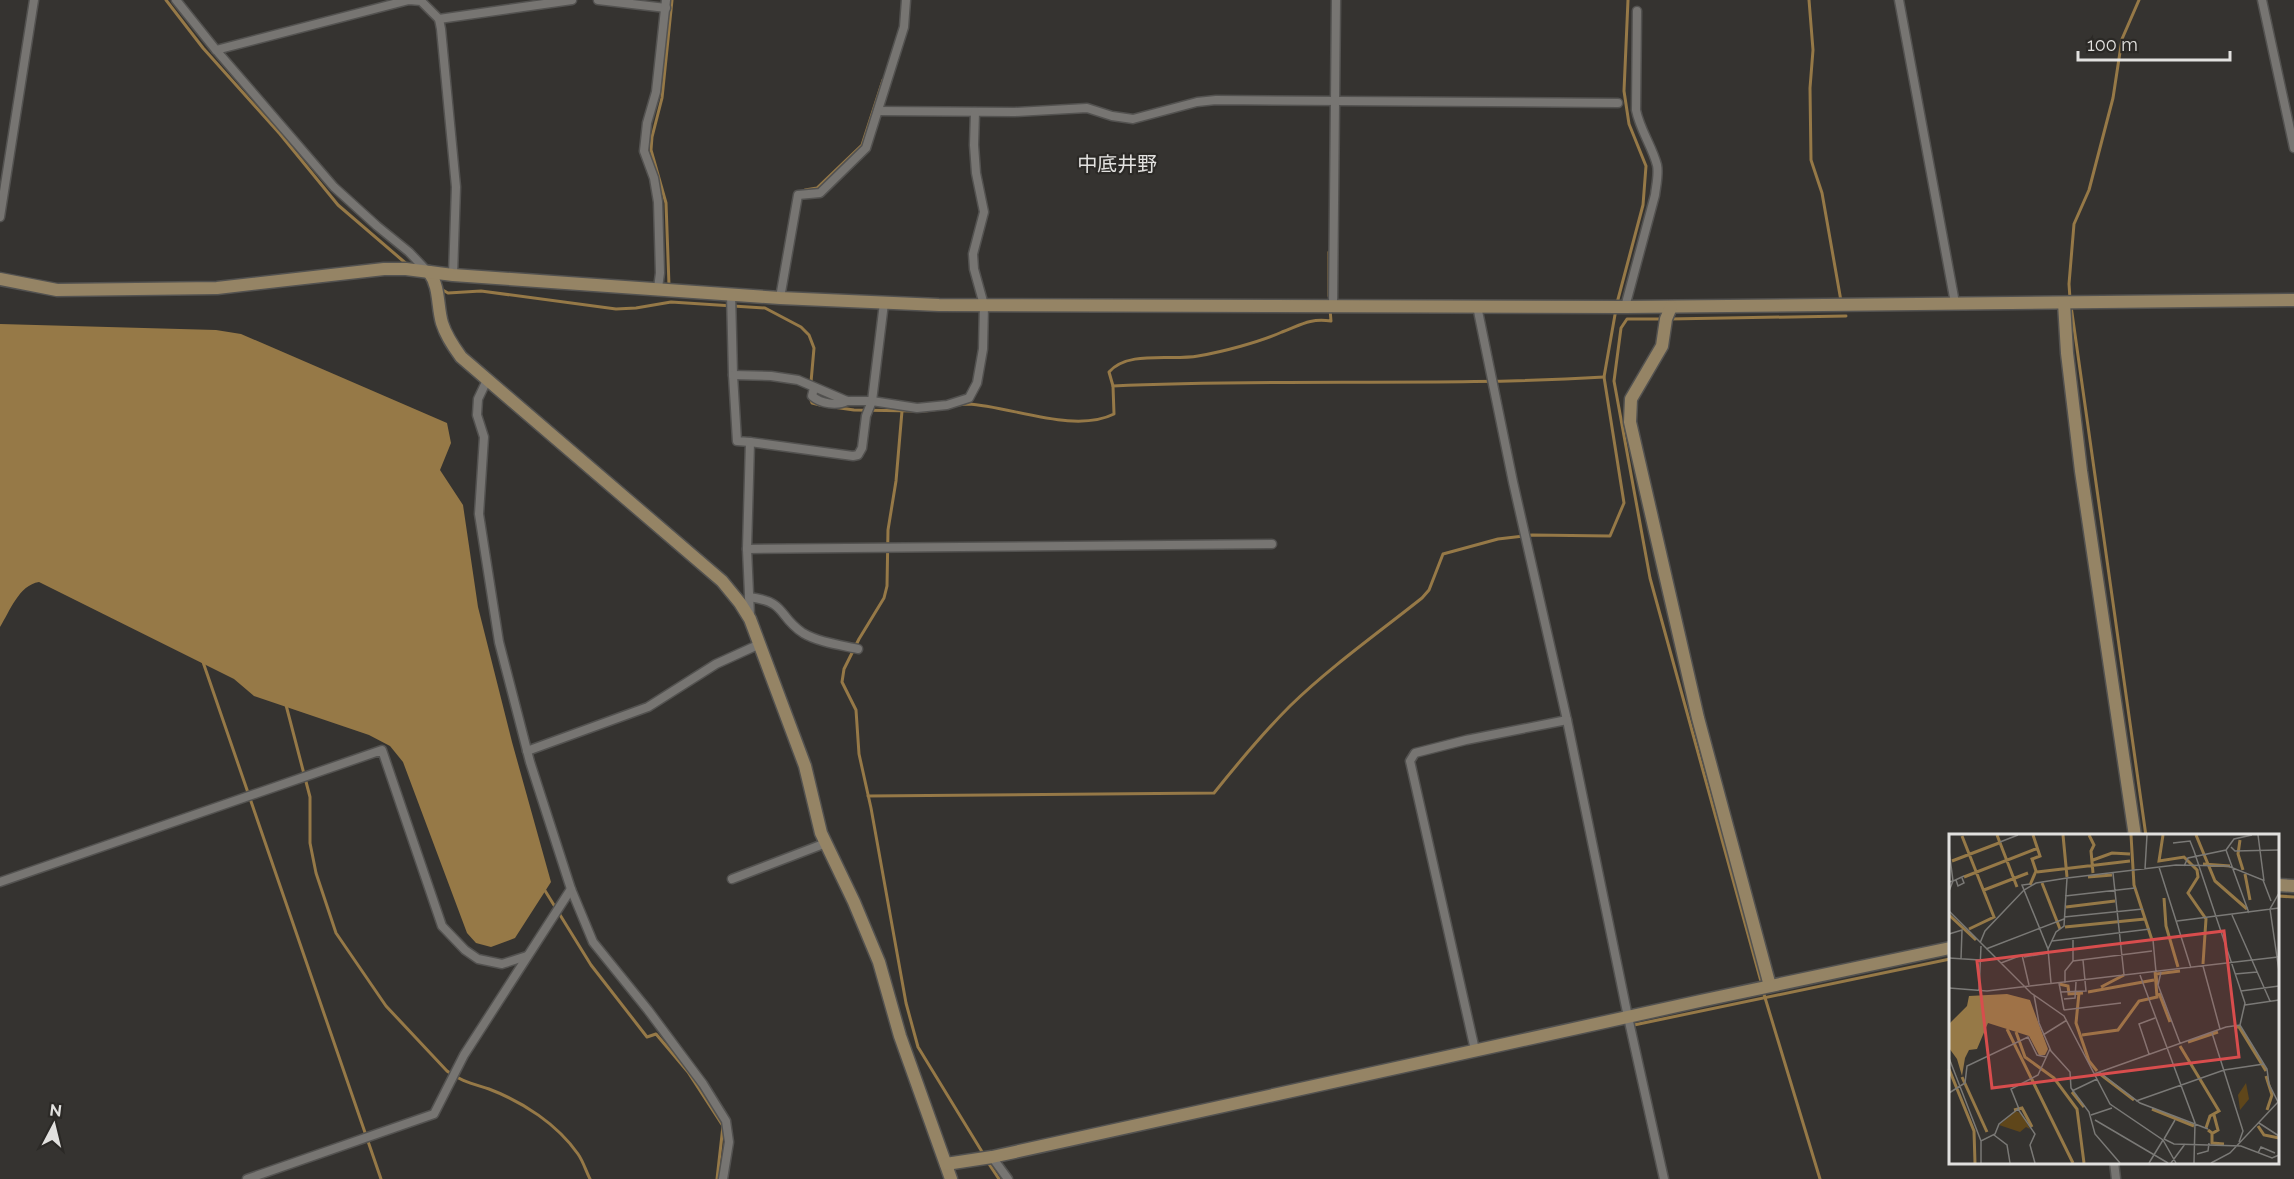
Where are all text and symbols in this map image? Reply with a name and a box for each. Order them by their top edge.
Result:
scale bar [2078,24,2230,62]
text: 100 m [2087,34,2138,55]
district label: 中底井野 [1077,152,1157,176]
inset map [1949,834,2279,1164]
north arrow [24,1095,84,1155]
text: N [49,1100,63,1121]

